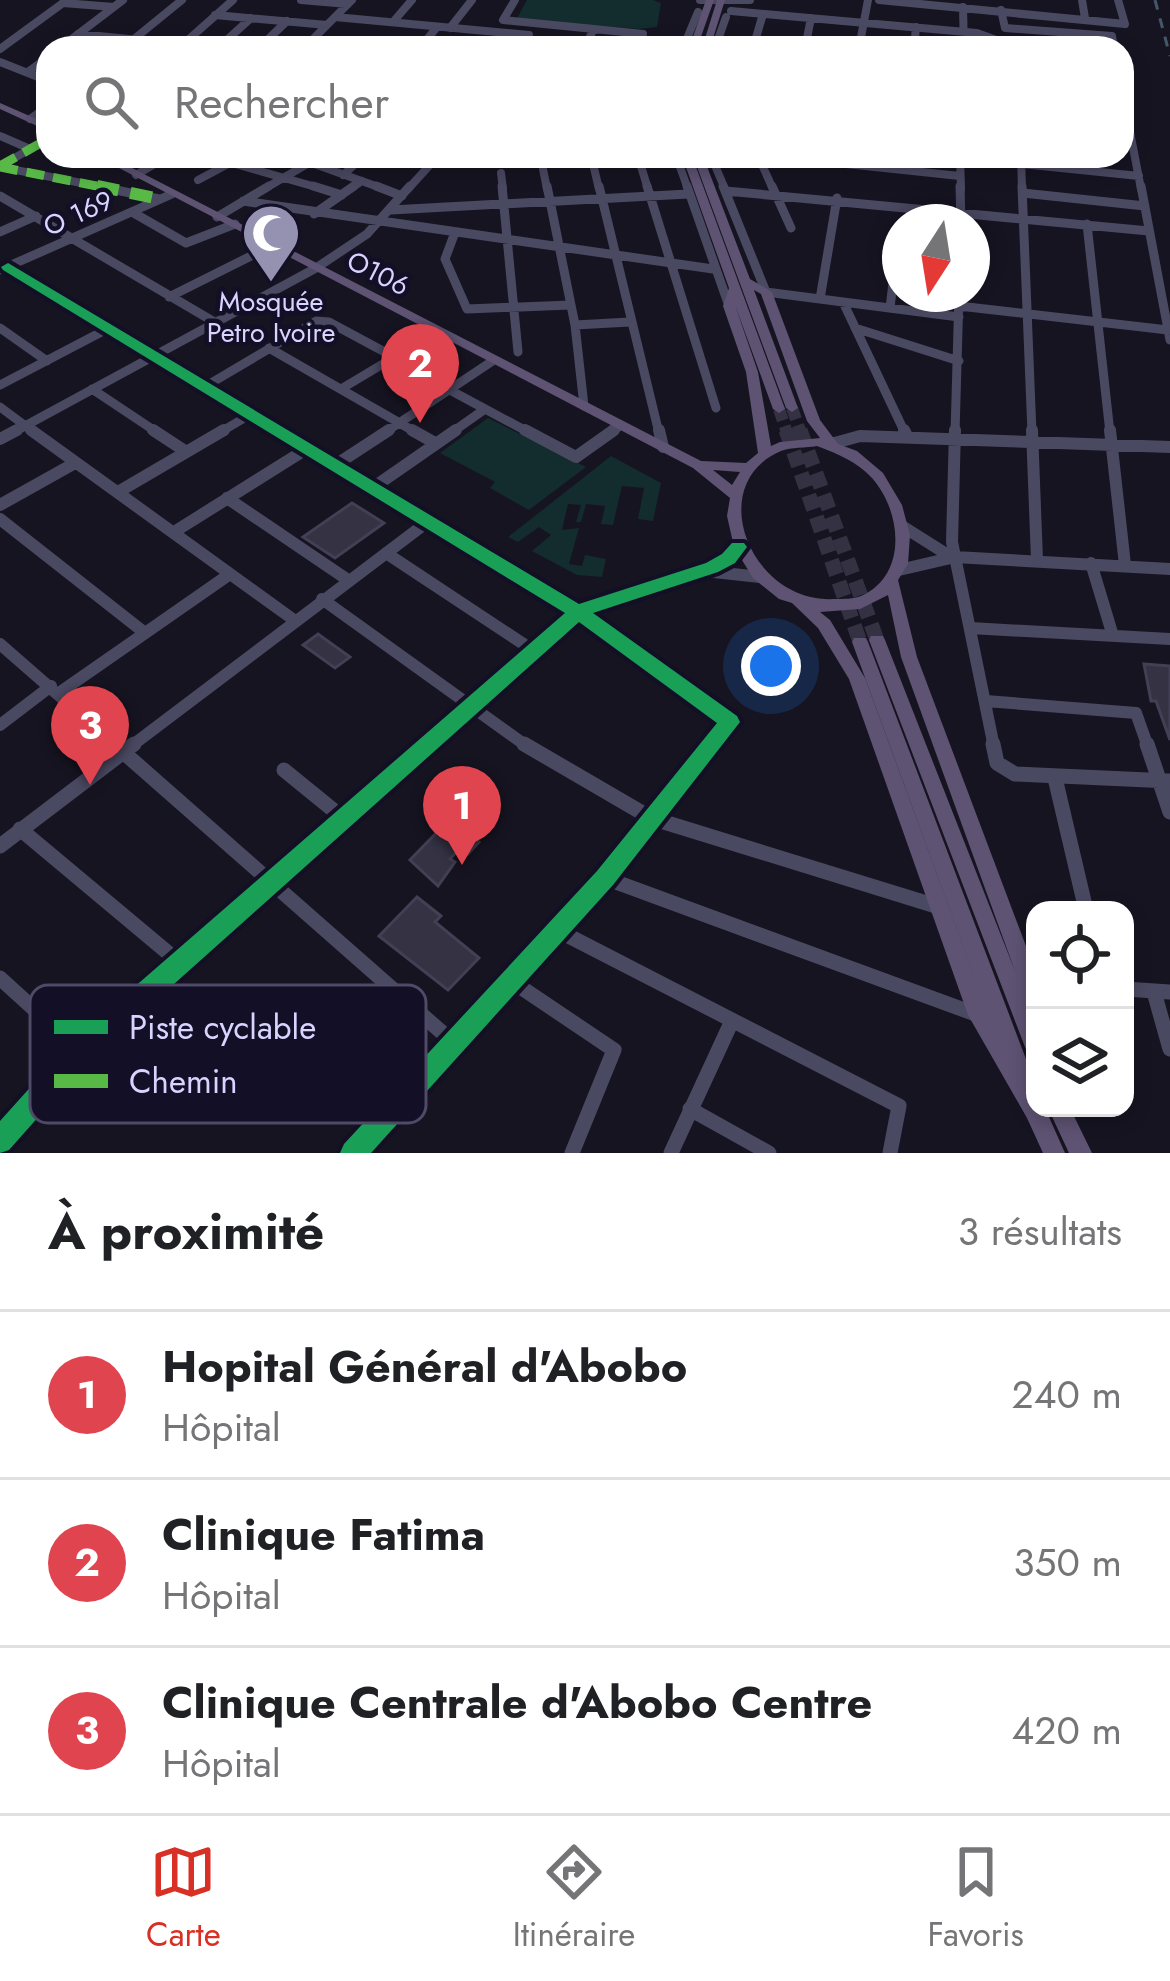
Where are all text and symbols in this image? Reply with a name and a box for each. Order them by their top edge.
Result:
search box [36,36,1134,168]
icon: search [78,69,144,135]
text: Rechercher [174,70,389,135]
street label: O 169 [37,180,119,246]
mosque icon: Mosquée Petro Ivoire [240,202,302,284]
north arrow [882,204,990,312]
street label: O106 [340,241,416,305]
place label: Mosquée Petro Ivoire [207,282,335,352]
pin: 2 [381,324,459,423]
your location [741,636,801,696]
pin: 3 [51,686,129,785]
pin: 1 [423,766,501,865]
map controls [1026,901,1134,1117]
button: locate [1026,901,1134,1009]
legend [30,985,426,1123]
text: Piste cyclable [129,1004,316,1051]
button: layers [1026,1009,1134,1117]
text: Chemin [129,1058,238,1105]
text: À proximité [48,1194,324,1268]
text: 3 résultats [958,1203,1122,1260]
text: Hopital Général d'Abobo [162,1334,687,1399]
text: 1 [77,1366,97,1423]
text: 240 m [1012,1366,1122,1423]
text: Hôpital [162,1399,281,1456]
text: Clinique Fatima [162,1502,485,1567]
text: 2 [74,1534,100,1591]
text: 350 m [1013,1534,1122,1591]
text: Hôpital [162,1567,281,1624]
text: Clinique Centrale d'Abobo Centre [162,1670,872,1735]
text: 3 [75,1702,99,1759]
text: 420 m [1012,1702,1122,1759]
text: Hôpital [162,1735,281,1792]
tab: Carte [146,1839,221,1958]
tab: Itinéraire [513,1839,635,1958]
tab: Favoris [927,1839,1024,1958]

